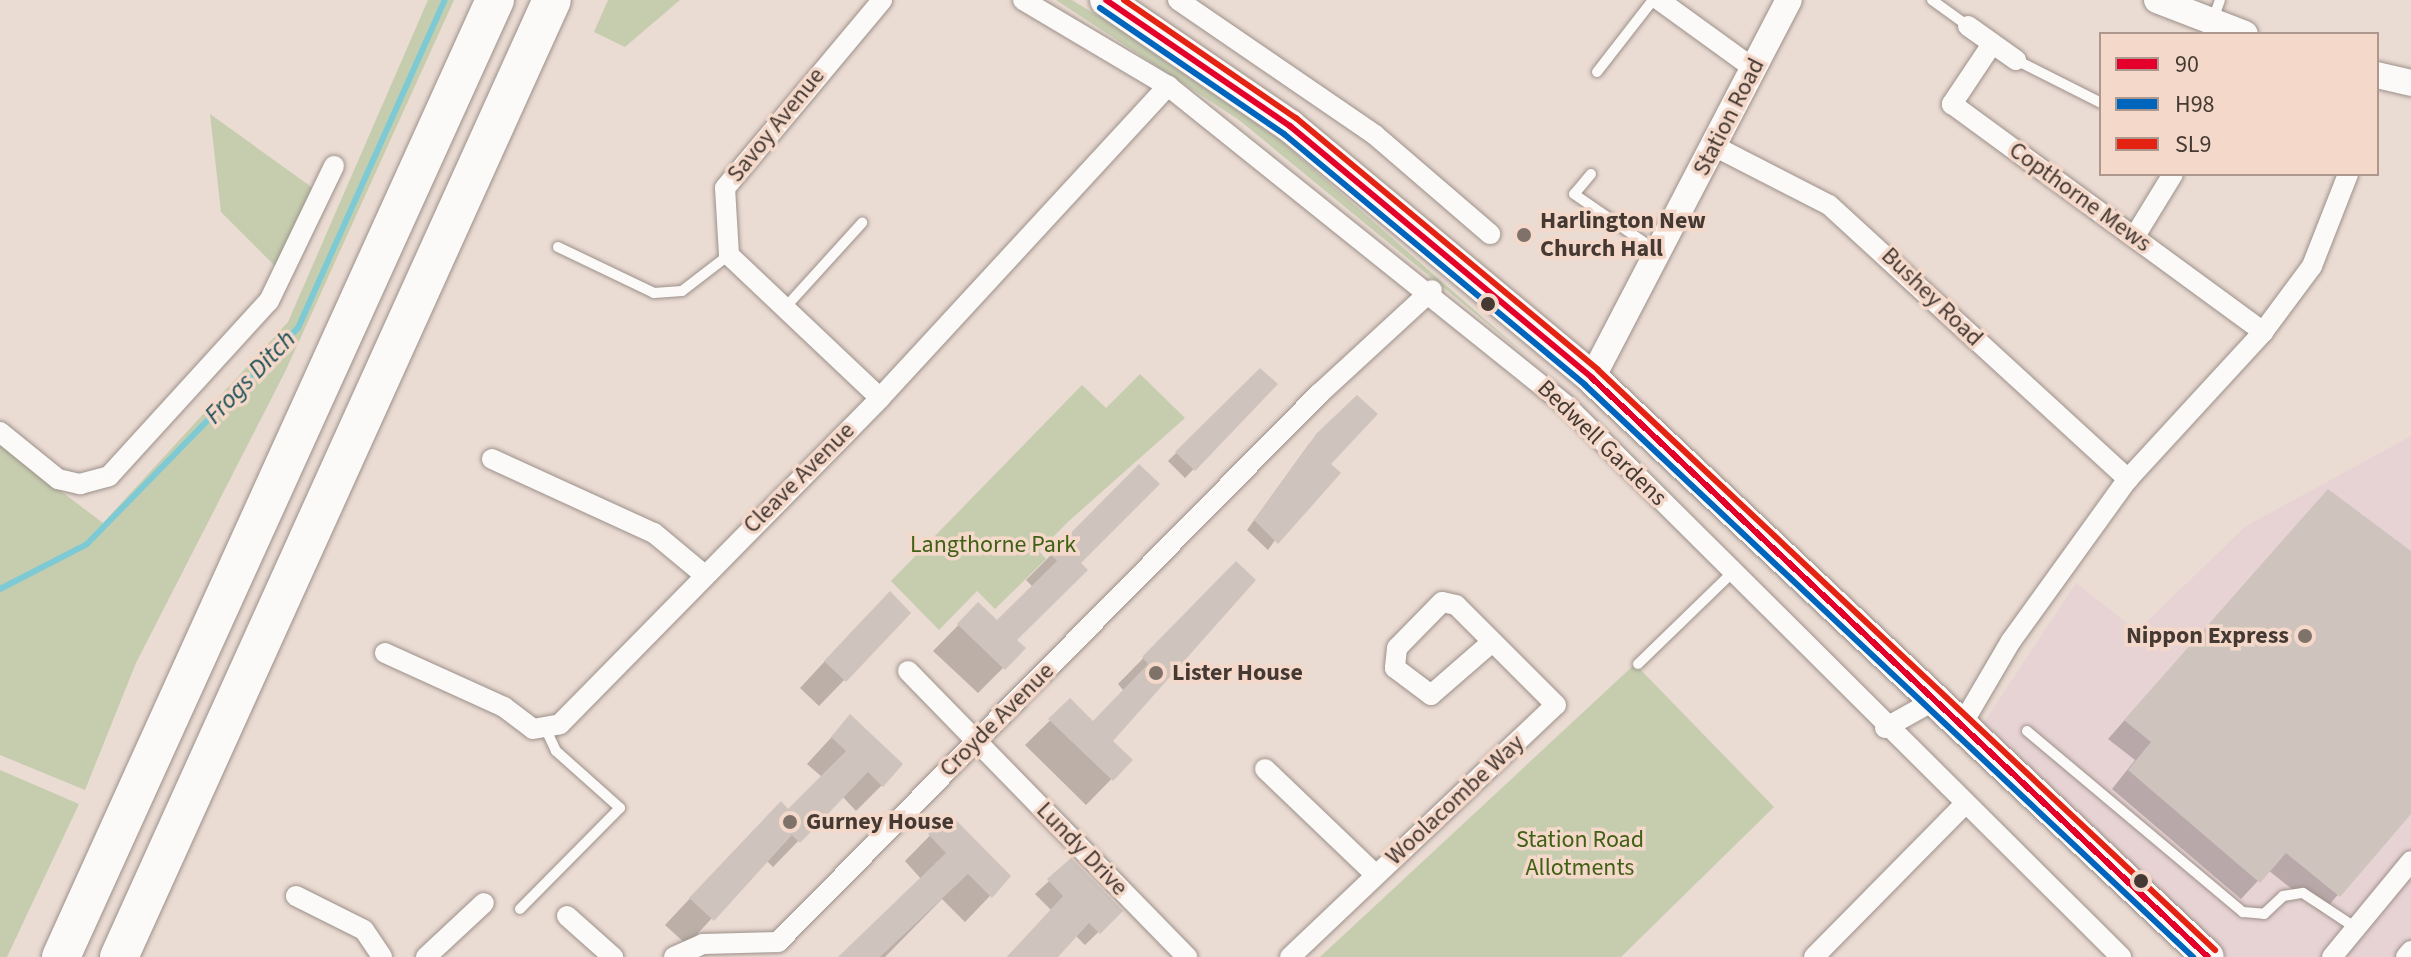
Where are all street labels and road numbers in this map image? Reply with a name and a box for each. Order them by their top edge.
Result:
street label: Station Road [1687,53,1771,181]
street label: Savoy Avenue [721,62,831,188]
street label: Copthorne Mews [2003,136,2157,258]
street label: Bushey Road [1875,242,1989,352]
street label: Bedwell Gardens [1531,374,1673,512]
street label: Cleave Avenue [737,416,861,540]
street label: Croyde Avenue [934,657,1060,783]
street label: Woolacombe Way [1380,729,1530,871]
street label: Lundy Drive [1030,796,1134,902]

